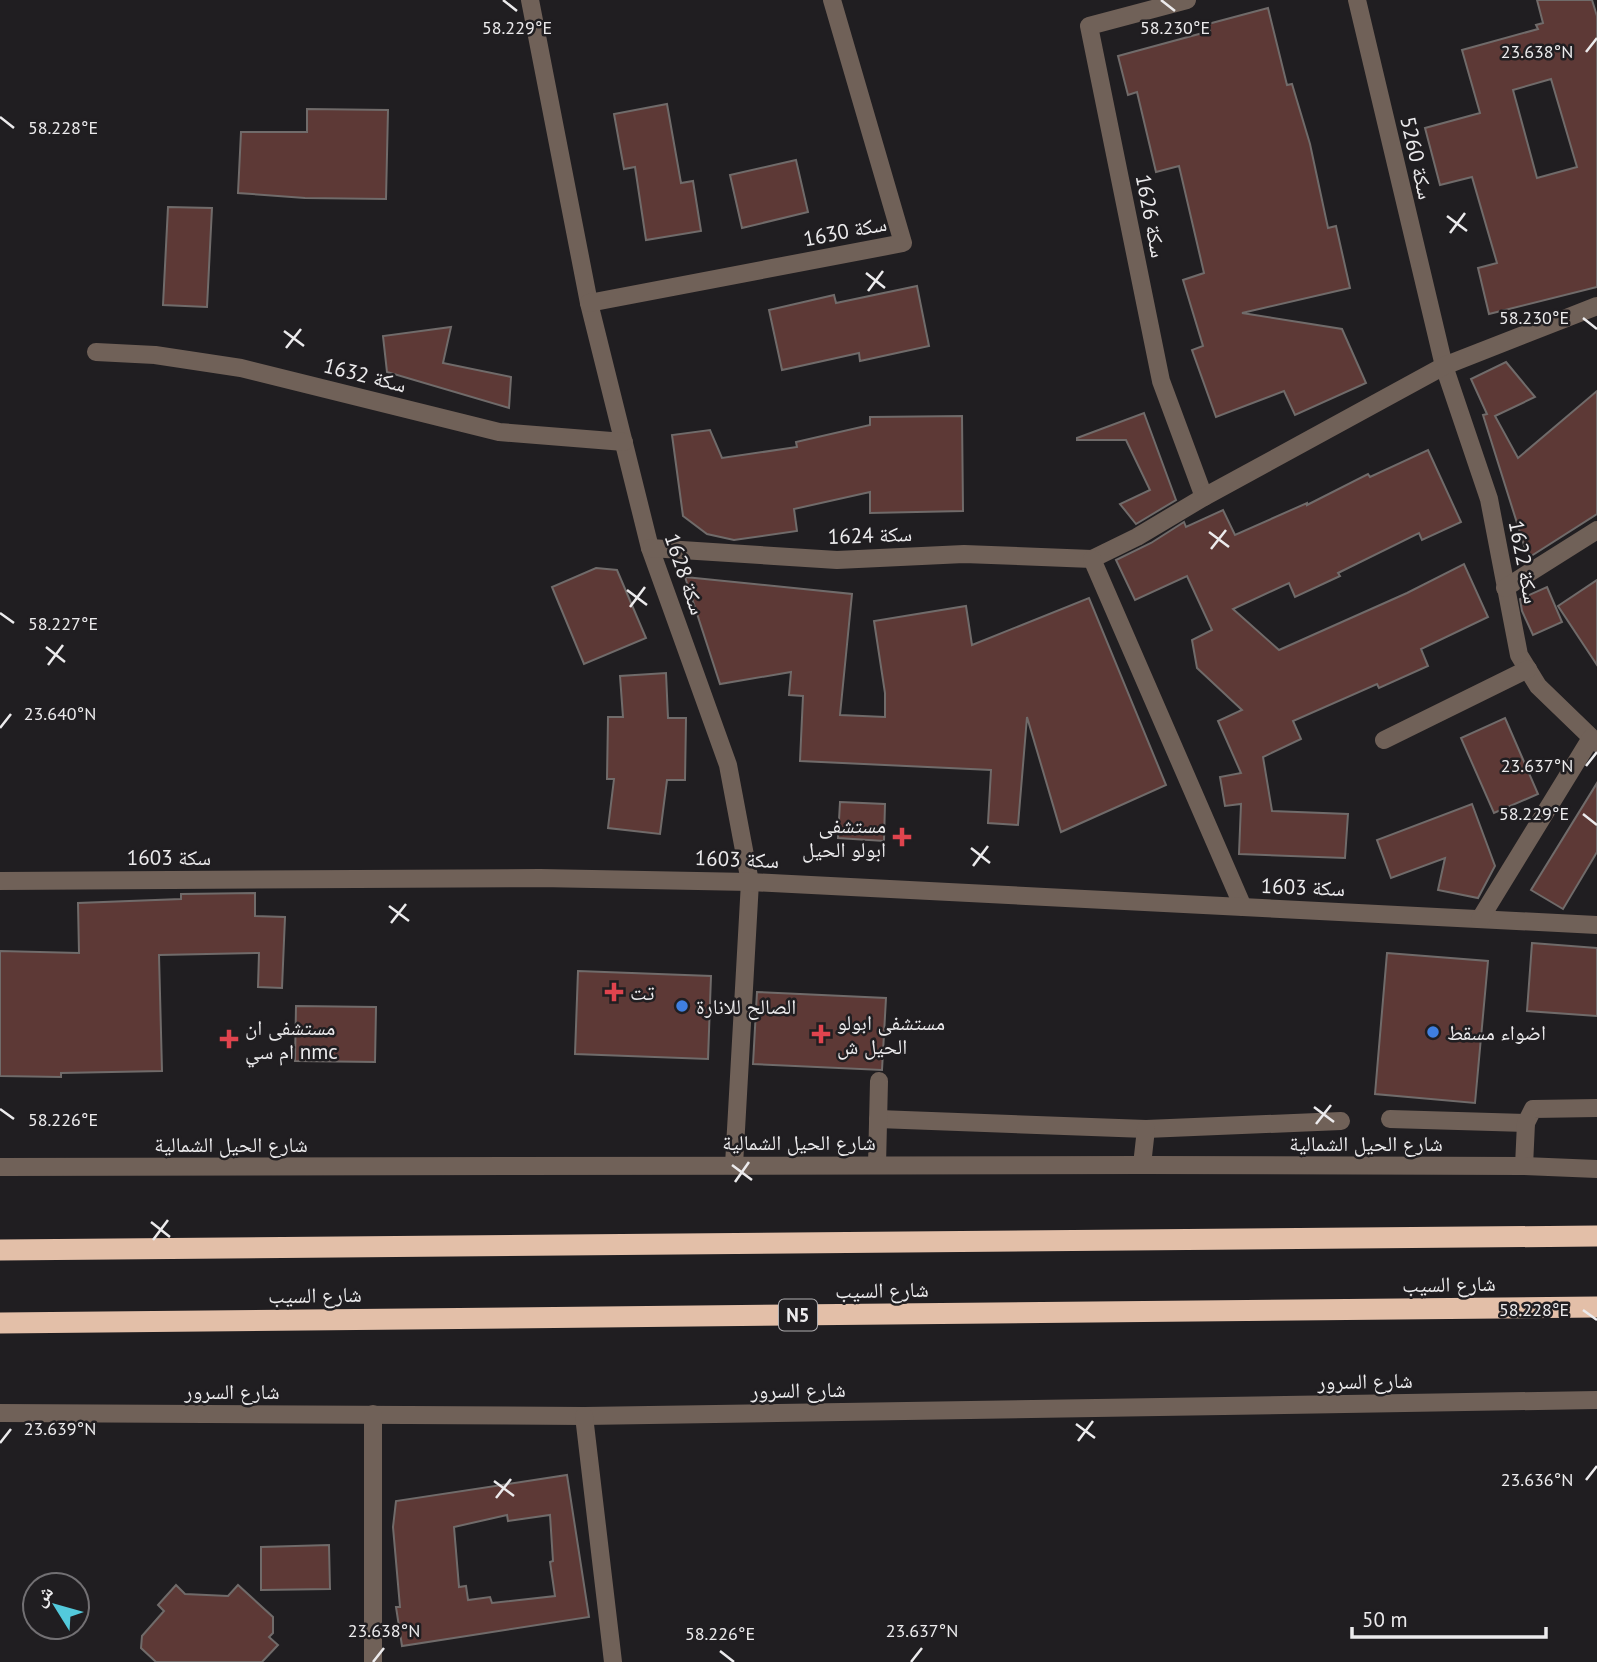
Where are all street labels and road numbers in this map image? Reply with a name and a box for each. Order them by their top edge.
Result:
street label: سكة 5260 [1394,114,1440,202]
street label: سكة 1626 [1130,172,1172,260]
street label: سكة 1630 [801,210,889,252]
street label: سكة 1632 [321,352,409,398]
street label: سكة 1622 [1503,518,1545,606]
street label: سكة 1624 [827,520,913,550]
street label: سكة 1628 [659,530,711,618]
street label: سكة 1603 [127,844,211,871]
street label: سكة 1603 [694,844,780,874]
street label: سكة 1603 [1260,872,1346,902]
street label: شارع الحيل الشمالية [722,1129,876,1156]
street label: شارع الحيل الشمالية [1289,1130,1443,1157]
street label: شارع الحيل الشمالية [154,1131,308,1158]
street label: شارع السيب [1402,1270,1496,1298]
street label: شارع السيب [835,1276,929,1304]
street label: شارع السيب [268,1281,362,1309]
road number: N5 [779,1300,817,1330]
street label: شارع السرور [1316,1367,1413,1395]
street label: شارع السرور [749,1376,846,1404]
street label: شارع السرور [183,1378,280,1405]

